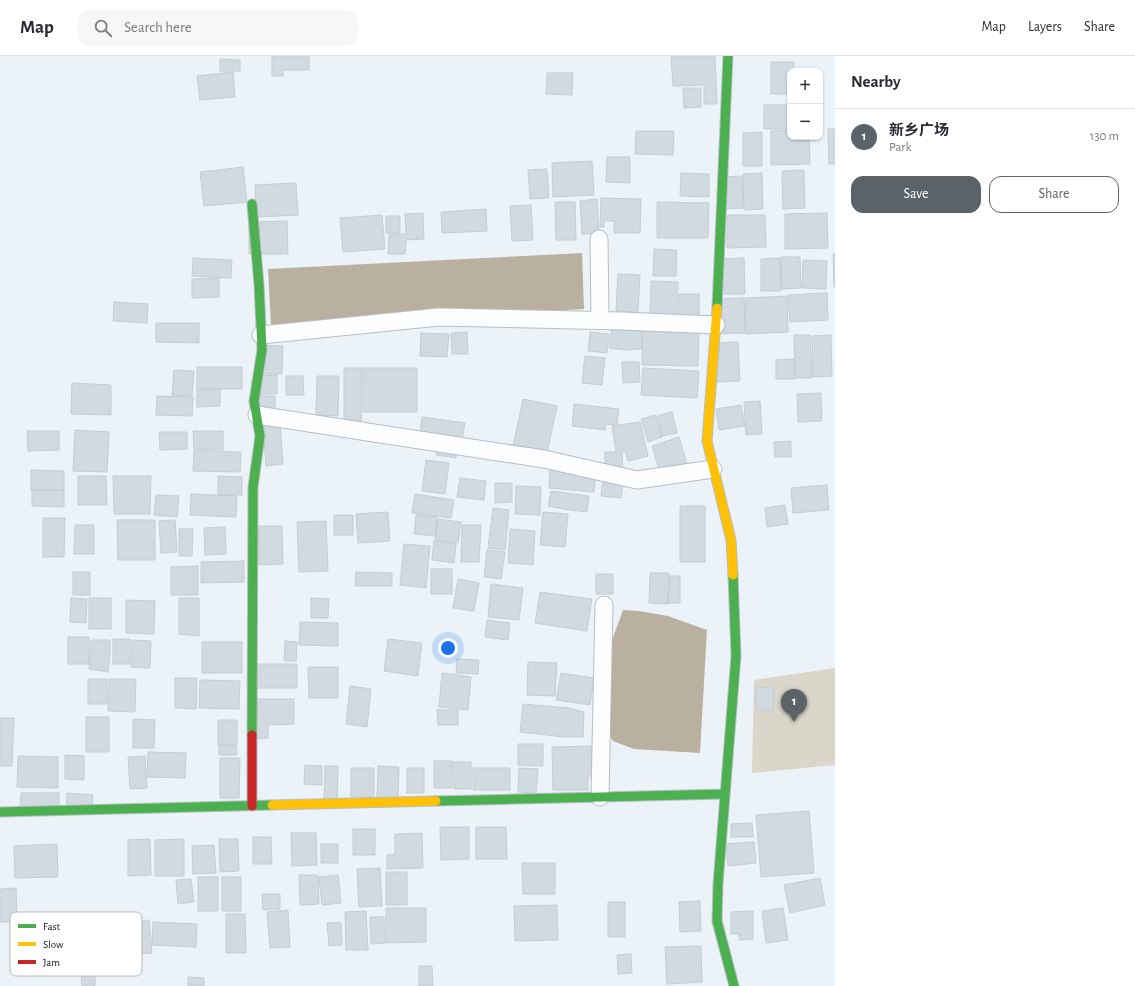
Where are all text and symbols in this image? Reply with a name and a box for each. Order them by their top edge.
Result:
search box [78,10,358,46]
icon: search [92,17,114,39]
text: Map [20,18,54,37]
text: Search here [124,20,192,35]
text: Map [981,20,1006,34]
text: Layers [1028,20,1062,34]
text: Share [1084,20,1115,34]
map controls [787,68,823,140]
button: + [787,68,823,104]
text: Nearby [851,73,901,90]
button: − [787,104,823,140]
text: 新乡广场 [889,123,949,138]
text: 1 [862,130,866,143]
text: 130 m [1090,130,1119,143]
text: Park [889,141,911,154]
button: Save [851,176,981,213]
button: Share [989,176,1119,213]
your location [438,638,458,658]
pin: 1 [781,689,807,722]
legend [10,912,142,976]
text: Fast [43,921,61,932]
text: Slow [43,939,64,950]
text: Jam [43,957,60,968]

